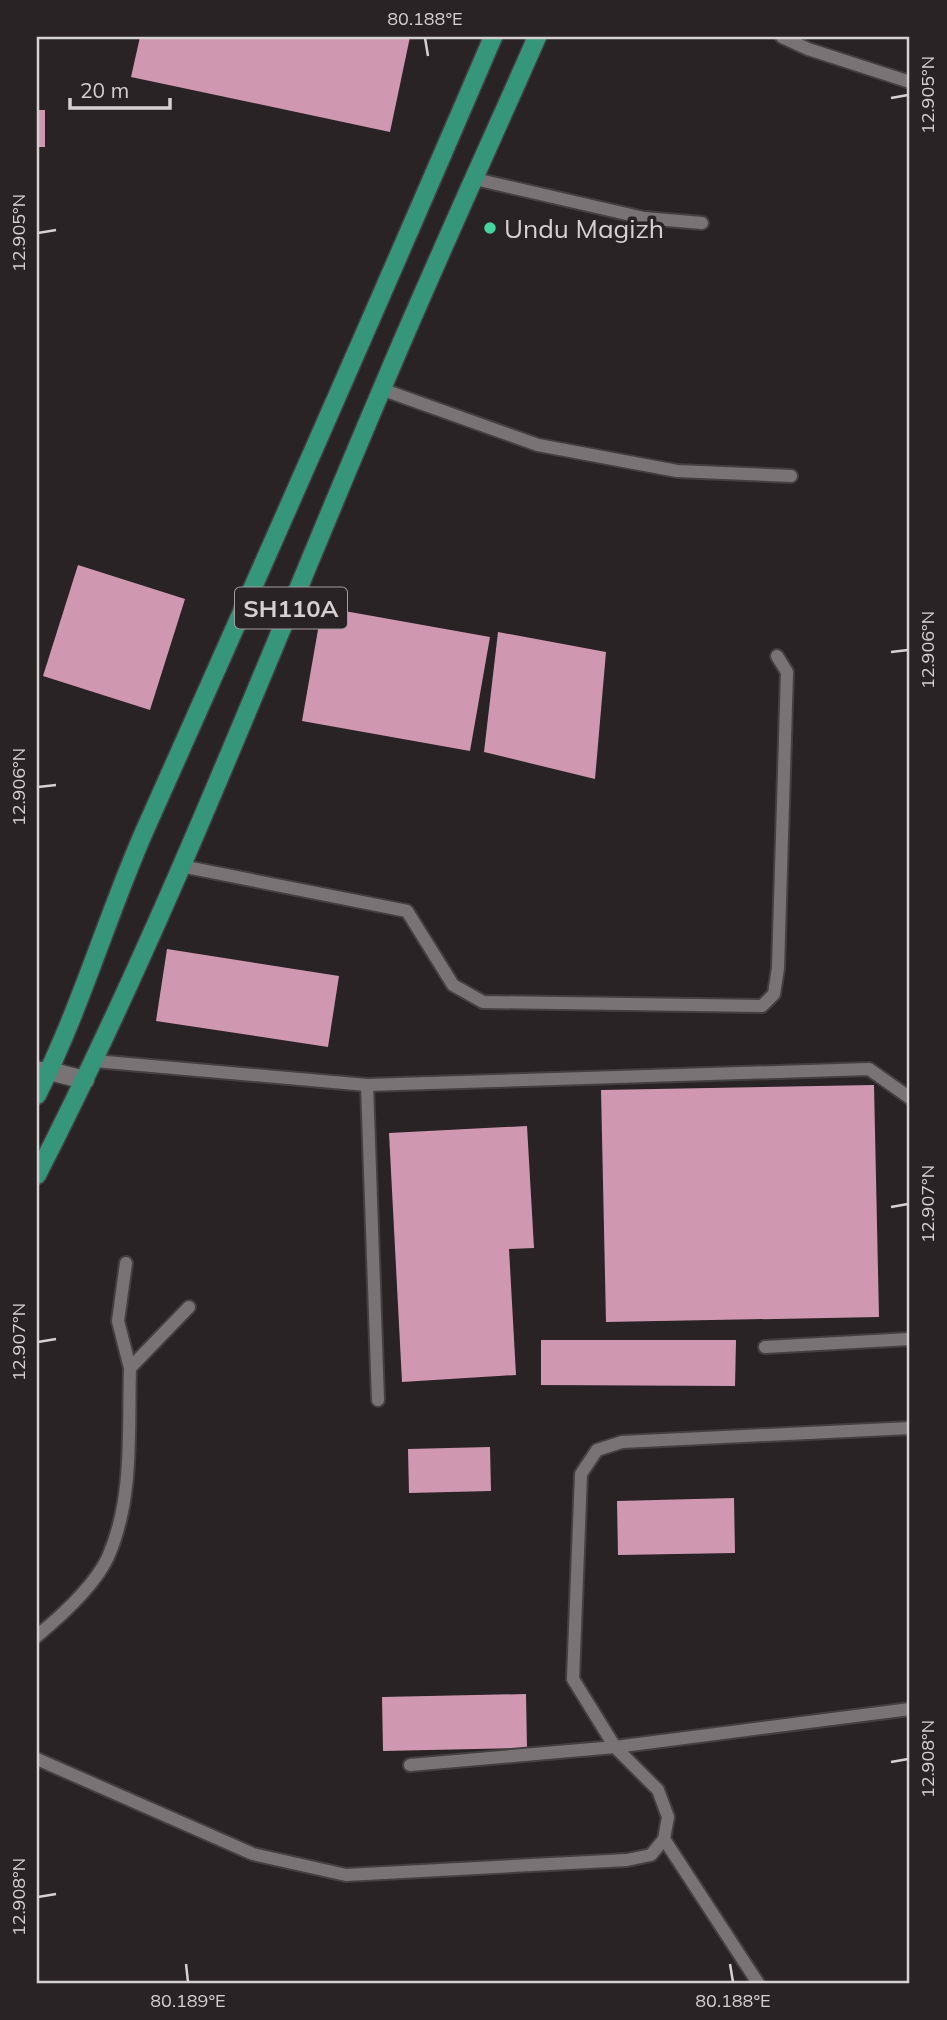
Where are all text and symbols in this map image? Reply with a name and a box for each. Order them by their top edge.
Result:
text: 80.188°E [387,7,463,30]
text: 12.905°N [916,56,939,134]
scale bar [70,66,170,110]
text: 20 m [80,77,129,103]
text: 12.905°N [7,194,30,272]
place label: Undu Magizh [504,212,664,245]
marker: Undu Magizh [482,220,498,236]
road number: SH110A [235,588,347,628]
text: 12.906°N [916,611,939,689]
text: 12.906°N [7,748,30,826]
text: 12.907°N [916,1165,939,1243]
text: 12.907°N [7,1303,30,1381]
text: 12.908°N [916,1720,939,1798]
text: 12.908°N [7,1858,30,1936]
text: 80.189°E [150,1989,226,2012]
text: 80.188°E [695,1989,771,2012]

